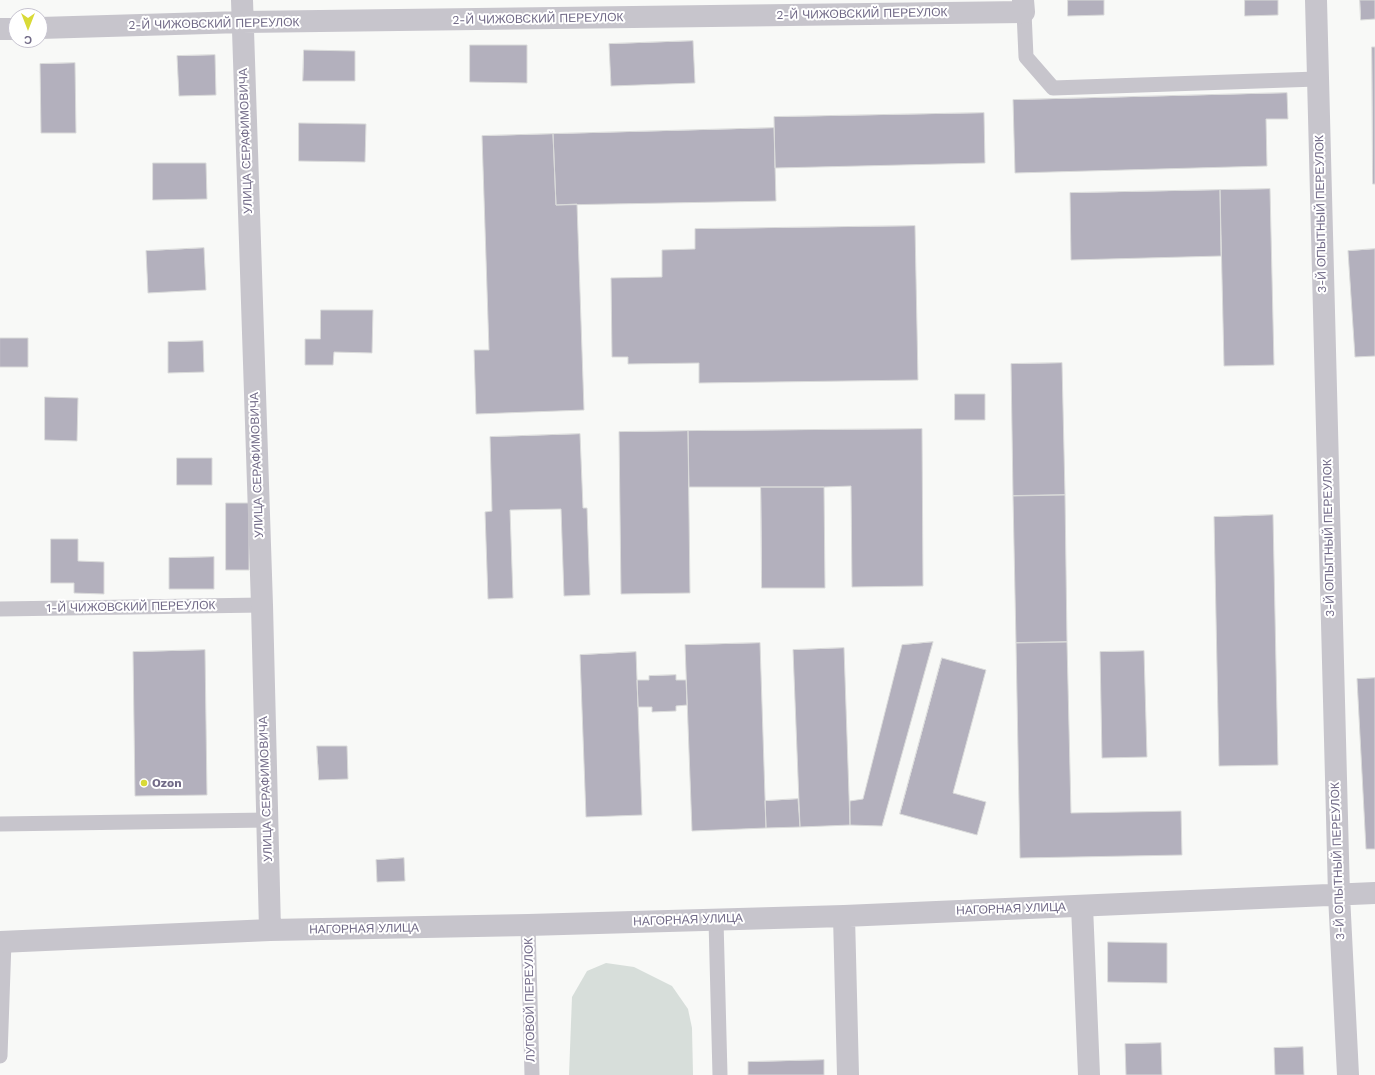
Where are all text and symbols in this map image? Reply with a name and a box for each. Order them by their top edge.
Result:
street label: 2-Й ЧИЖОВСКИЙ ПЕРЕУЛОК [776,5,948,23]
north arrow [8,8,48,48]
street label: 2-Й ЧИЖОВСКИЙ ПЕРЕУЛОК [452,10,624,28]
street label: 2-Й ЧИЖОВСКИЙ ПЕРЕУЛОК [128,15,300,33]
text: С [24,33,32,46]
street label: УЛИЦА СЕРАФИМОВИЧА [236,68,256,214]
street label: 3-Й ОПЫТНЫЙ ПЕРЕУЛОК [1312,135,1330,293]
street label: УЛИЦА СЕРАФИМОВИЧА [247,392,267,538]
street label: 3-Й ОПЫТНЫЙ ПЕРЕУЛОК [1320,459,1338,617]
street label: 1-Й ЧИЖОВСКИЙ ПЕРЕУЛОК [46,598,216,616]
street label: УЛИЦА СЕРАФИМОВИЧА [256,716,276,862]
place label: Ozon [152,776,182,790]
marker: Ozon [139,778,149,788]
street label: 3-Й ОПЫТНЫЙ ПЕРЕУЛОК [1328,782,1348,940]
street label: НАГОРНАЯ УЛИЦА [956,900,1066,918]
street label: НАГОРНАЯ УЛИЦА [633,911,743,929]
street label: НАГОРНАЯ УЛИЦА [309,921,419,937]
street label: ЛУГОВОЙ ПЕРЕУЛОК [522,938,538,1062]

